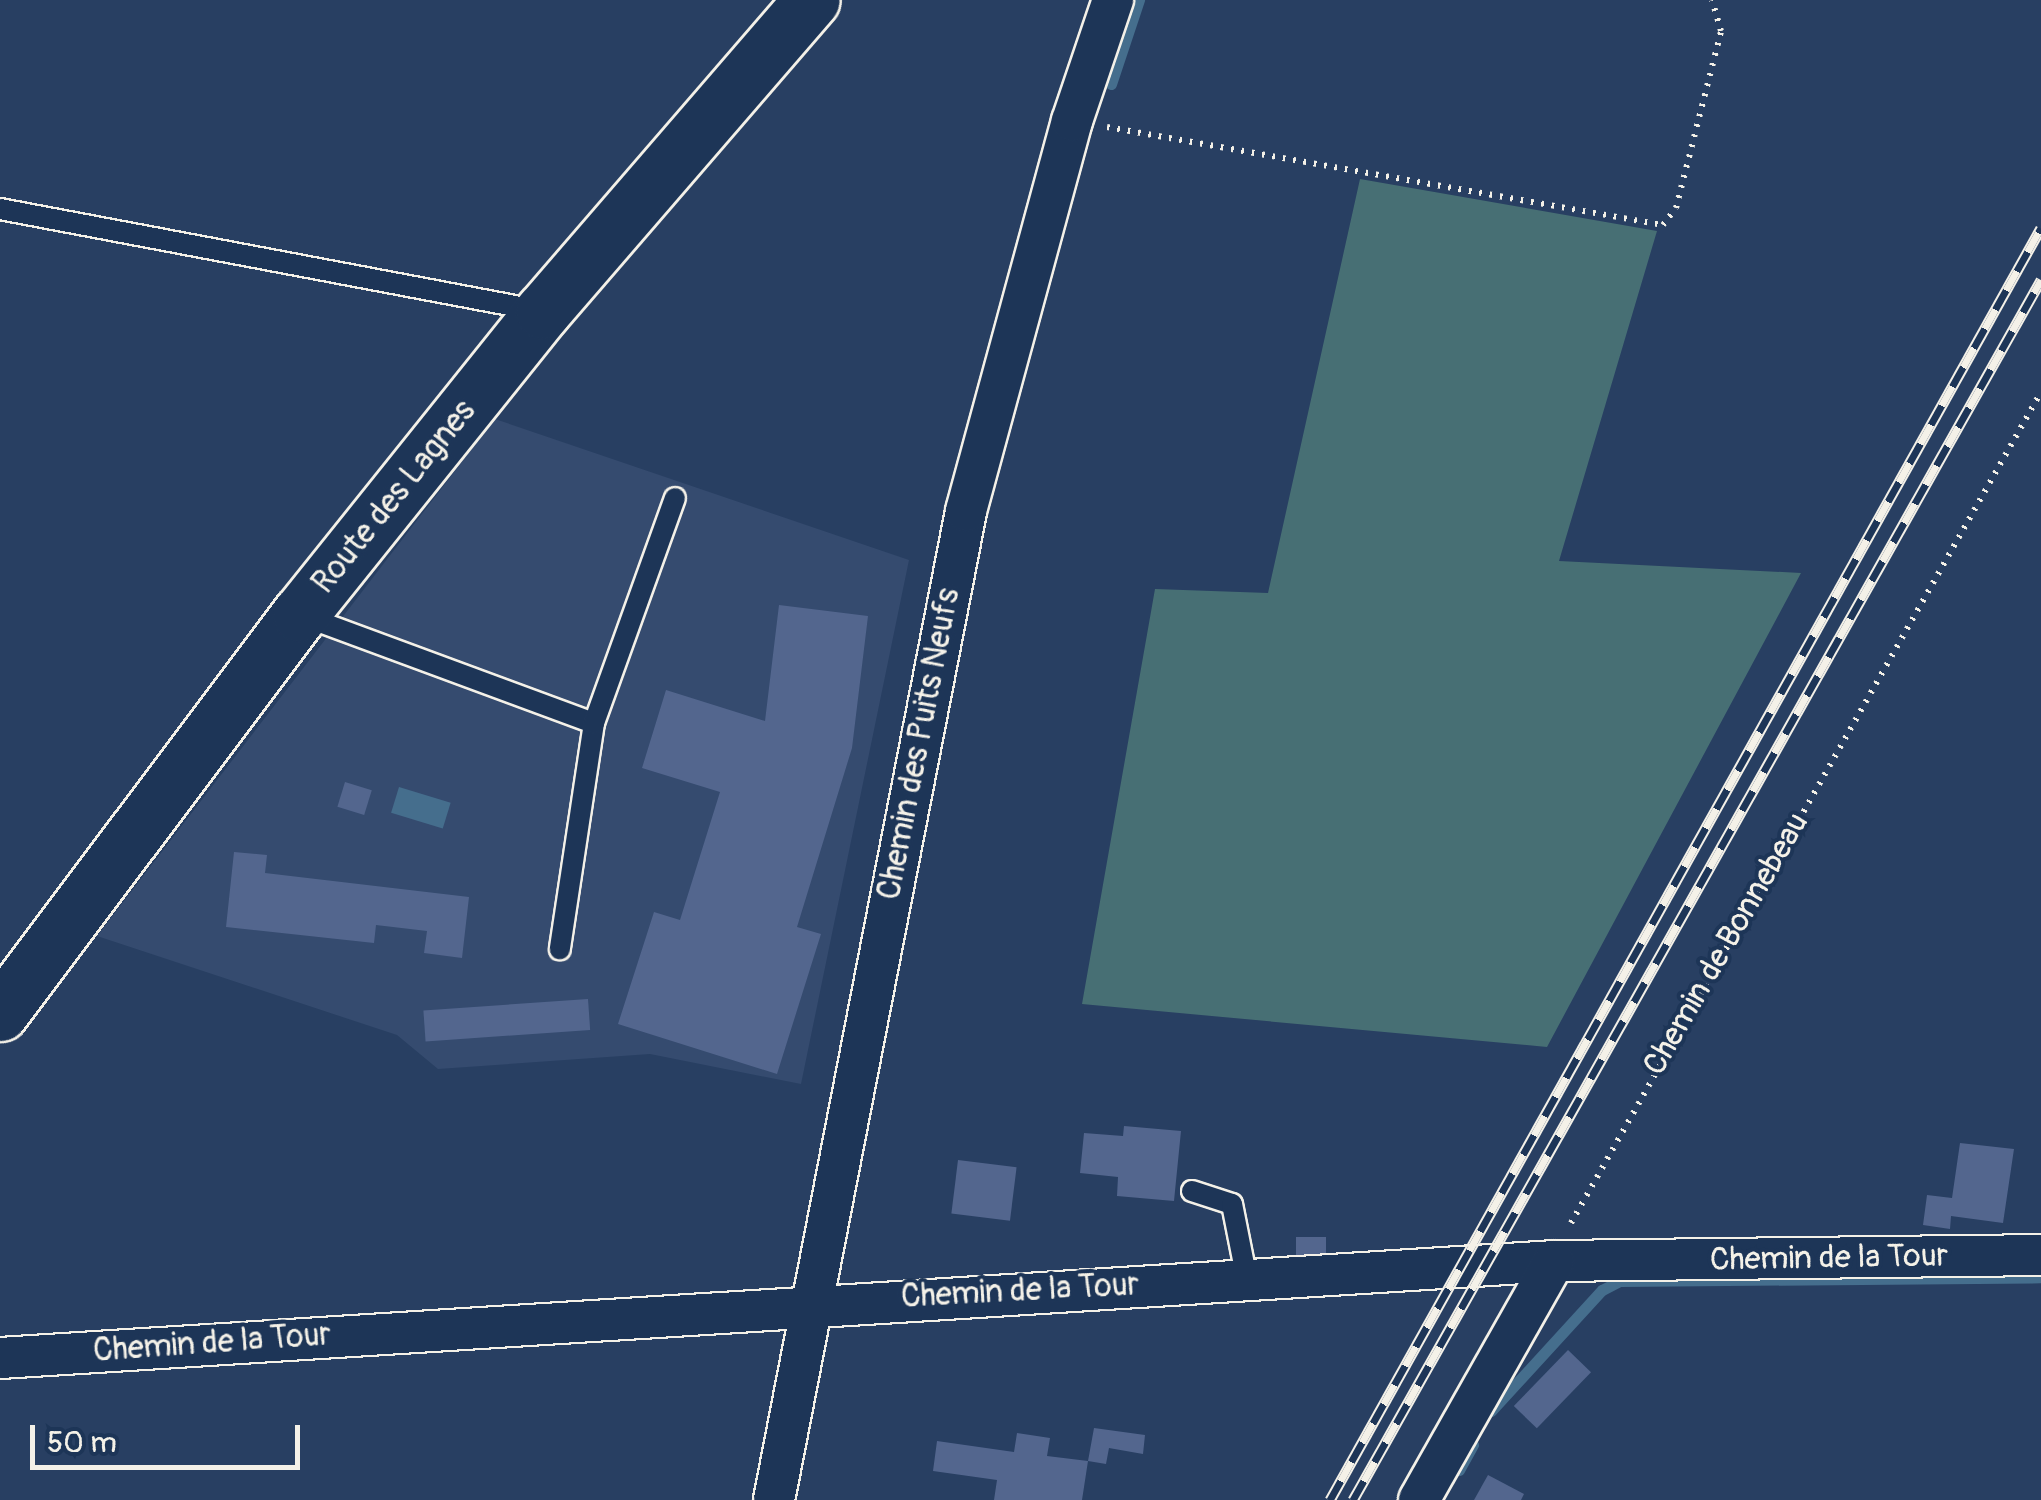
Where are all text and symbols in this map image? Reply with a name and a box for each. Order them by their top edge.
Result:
street label: Route des Lagnes [304,393,484,601]
street label: Chemin des Puits Neufs [870,585,968,903]
street label: Chemin de Bonnebeau [1635,806,1817,1082]
street label: Chemin de la Tour [1710,1237,1948,1279]
street label: Chemin de la Tour [900,1266,1140,1316]
street label: Chemin de la Tour [92,1316,332,1370]
scale bar [35,1405,305,1467]
text: 50 m [47,1424,117,1461]

